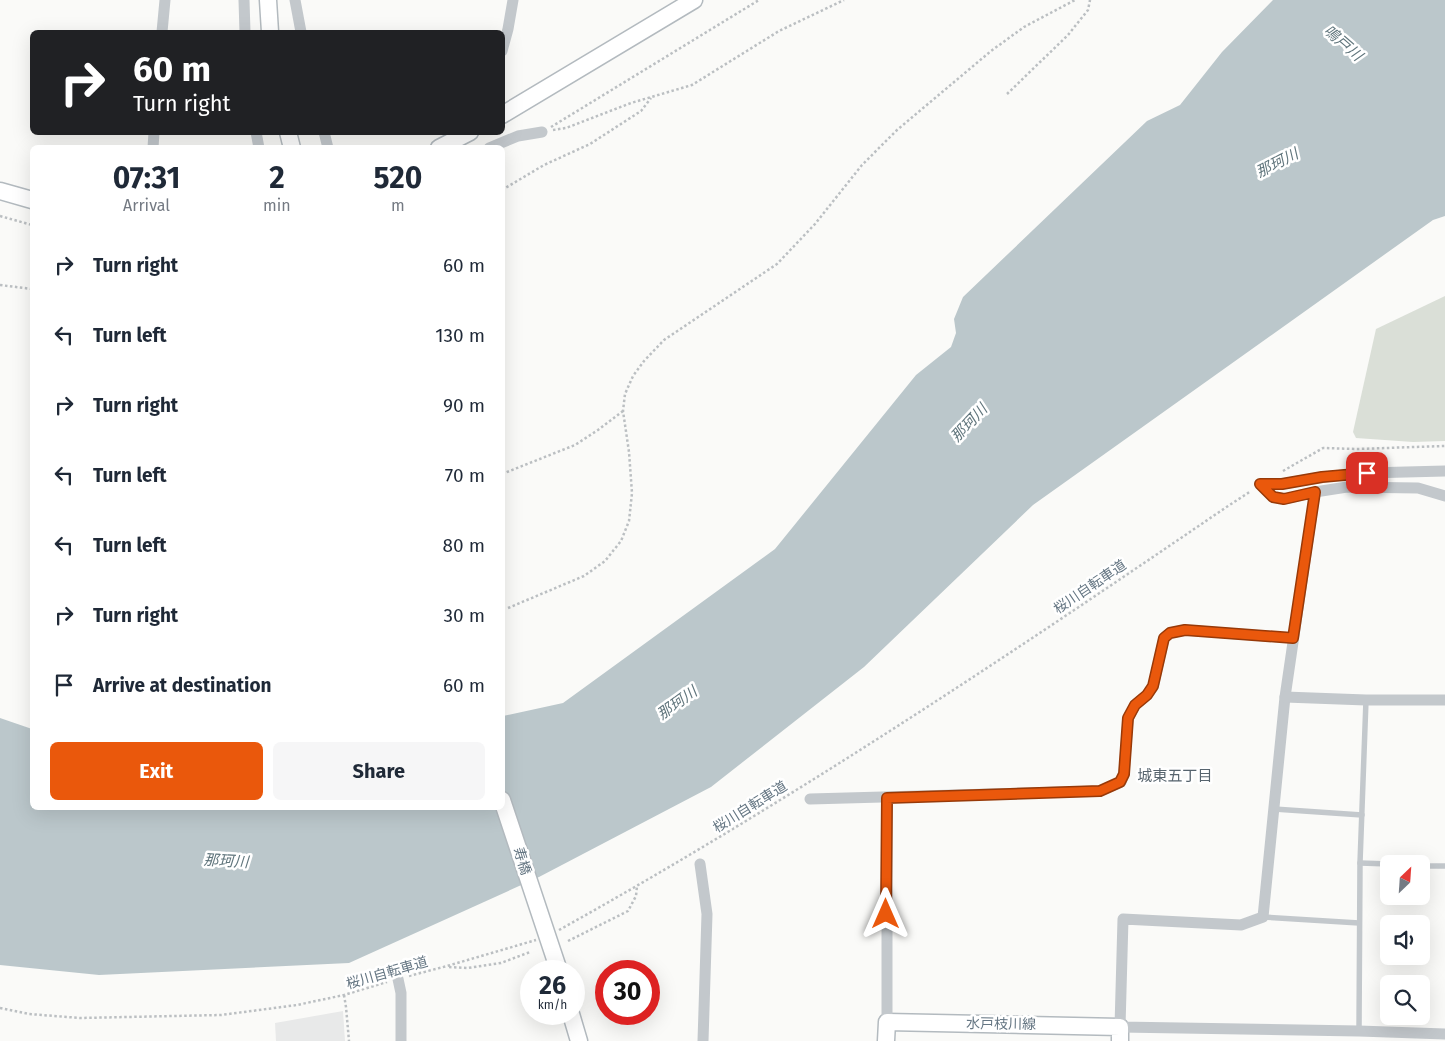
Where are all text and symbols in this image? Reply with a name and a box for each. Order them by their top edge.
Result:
water label: 鳴戸川 [1320,21,1367,66]
text: 60 m [133,48,211,90]
icon: right [50,50,115,115]
text: Turn right [133,90,230,117]
water label: 那珂川 [1253,144,1303,181]
text: 07:31 [113,160,180,196]
text: 2 [269,160,285,196]
text: 520 [373,160,422,196]
text: Arrival [123,196,170,215]
text: min [263,196,291,215]
text: m [391,196,405,215]
icon: right [50,251,78,279]
text: Turn right [93,254,178,277]
text: 60 m [443,254,485,277]
icon: left [50,321,78,349]
text: Turn left [93,324,167,347]
text: 130 m [435,324,485,347]
icon: right [50,391,78,419]
text: Turn right [93,394,178,417]
text: 90 m [443,394,485,417]
water label: 那珂川 [947,399,992,446]
pin [1346,452,1388,494]
icon: arrive [1353,459,1381,487]
icon: left [50,461,78,489]
text: Turn left [93,464,167,487]
text: 70 m [445,464,485,487]
icon: left [50,531,78,559]
text: Turn left [93,534,167,557]
text: 80 m [443,534,485,557]
street label: 桜川自転車道 [1050,556,1130,618]
icon: right [50,601,78,629]
text: Turn right [93,604,178,627]
text: 30 m [444,604,485,627]
icon: arrive [50,671,78,699]
text: Arrive at destination [93,674,272,697]
text: 60 m [443,674,485,697]
water label: 那珂川 [654,681,702,724]
button: Exit [50,742,263,800]
button: Share [273,742,485,800]
district label: 城東五丁目 [1137,767,1213,785]
street label: 桜川自転車道 [710,778,790,836]
street label: 寿橋 [510,845,534,877]
water label: 那珂川 [203,851,251,871]
north arrow [1380,855,1430,905]
map controls [1380,855,1430,1025]
position arrow [859,887,911,939]
button: sound [1380,915,1430,965]
street label: 桜川自転車道 [344,953,430,993]
speed limit sign: 30 [595,960,660,1025]
text: 26 [539,971,566,1001]
button: search [1380,975,1430,1025]
text: km/h [538,998,567,1012]
street label: 水戸枝川線 [966,1015,1036,1033]

